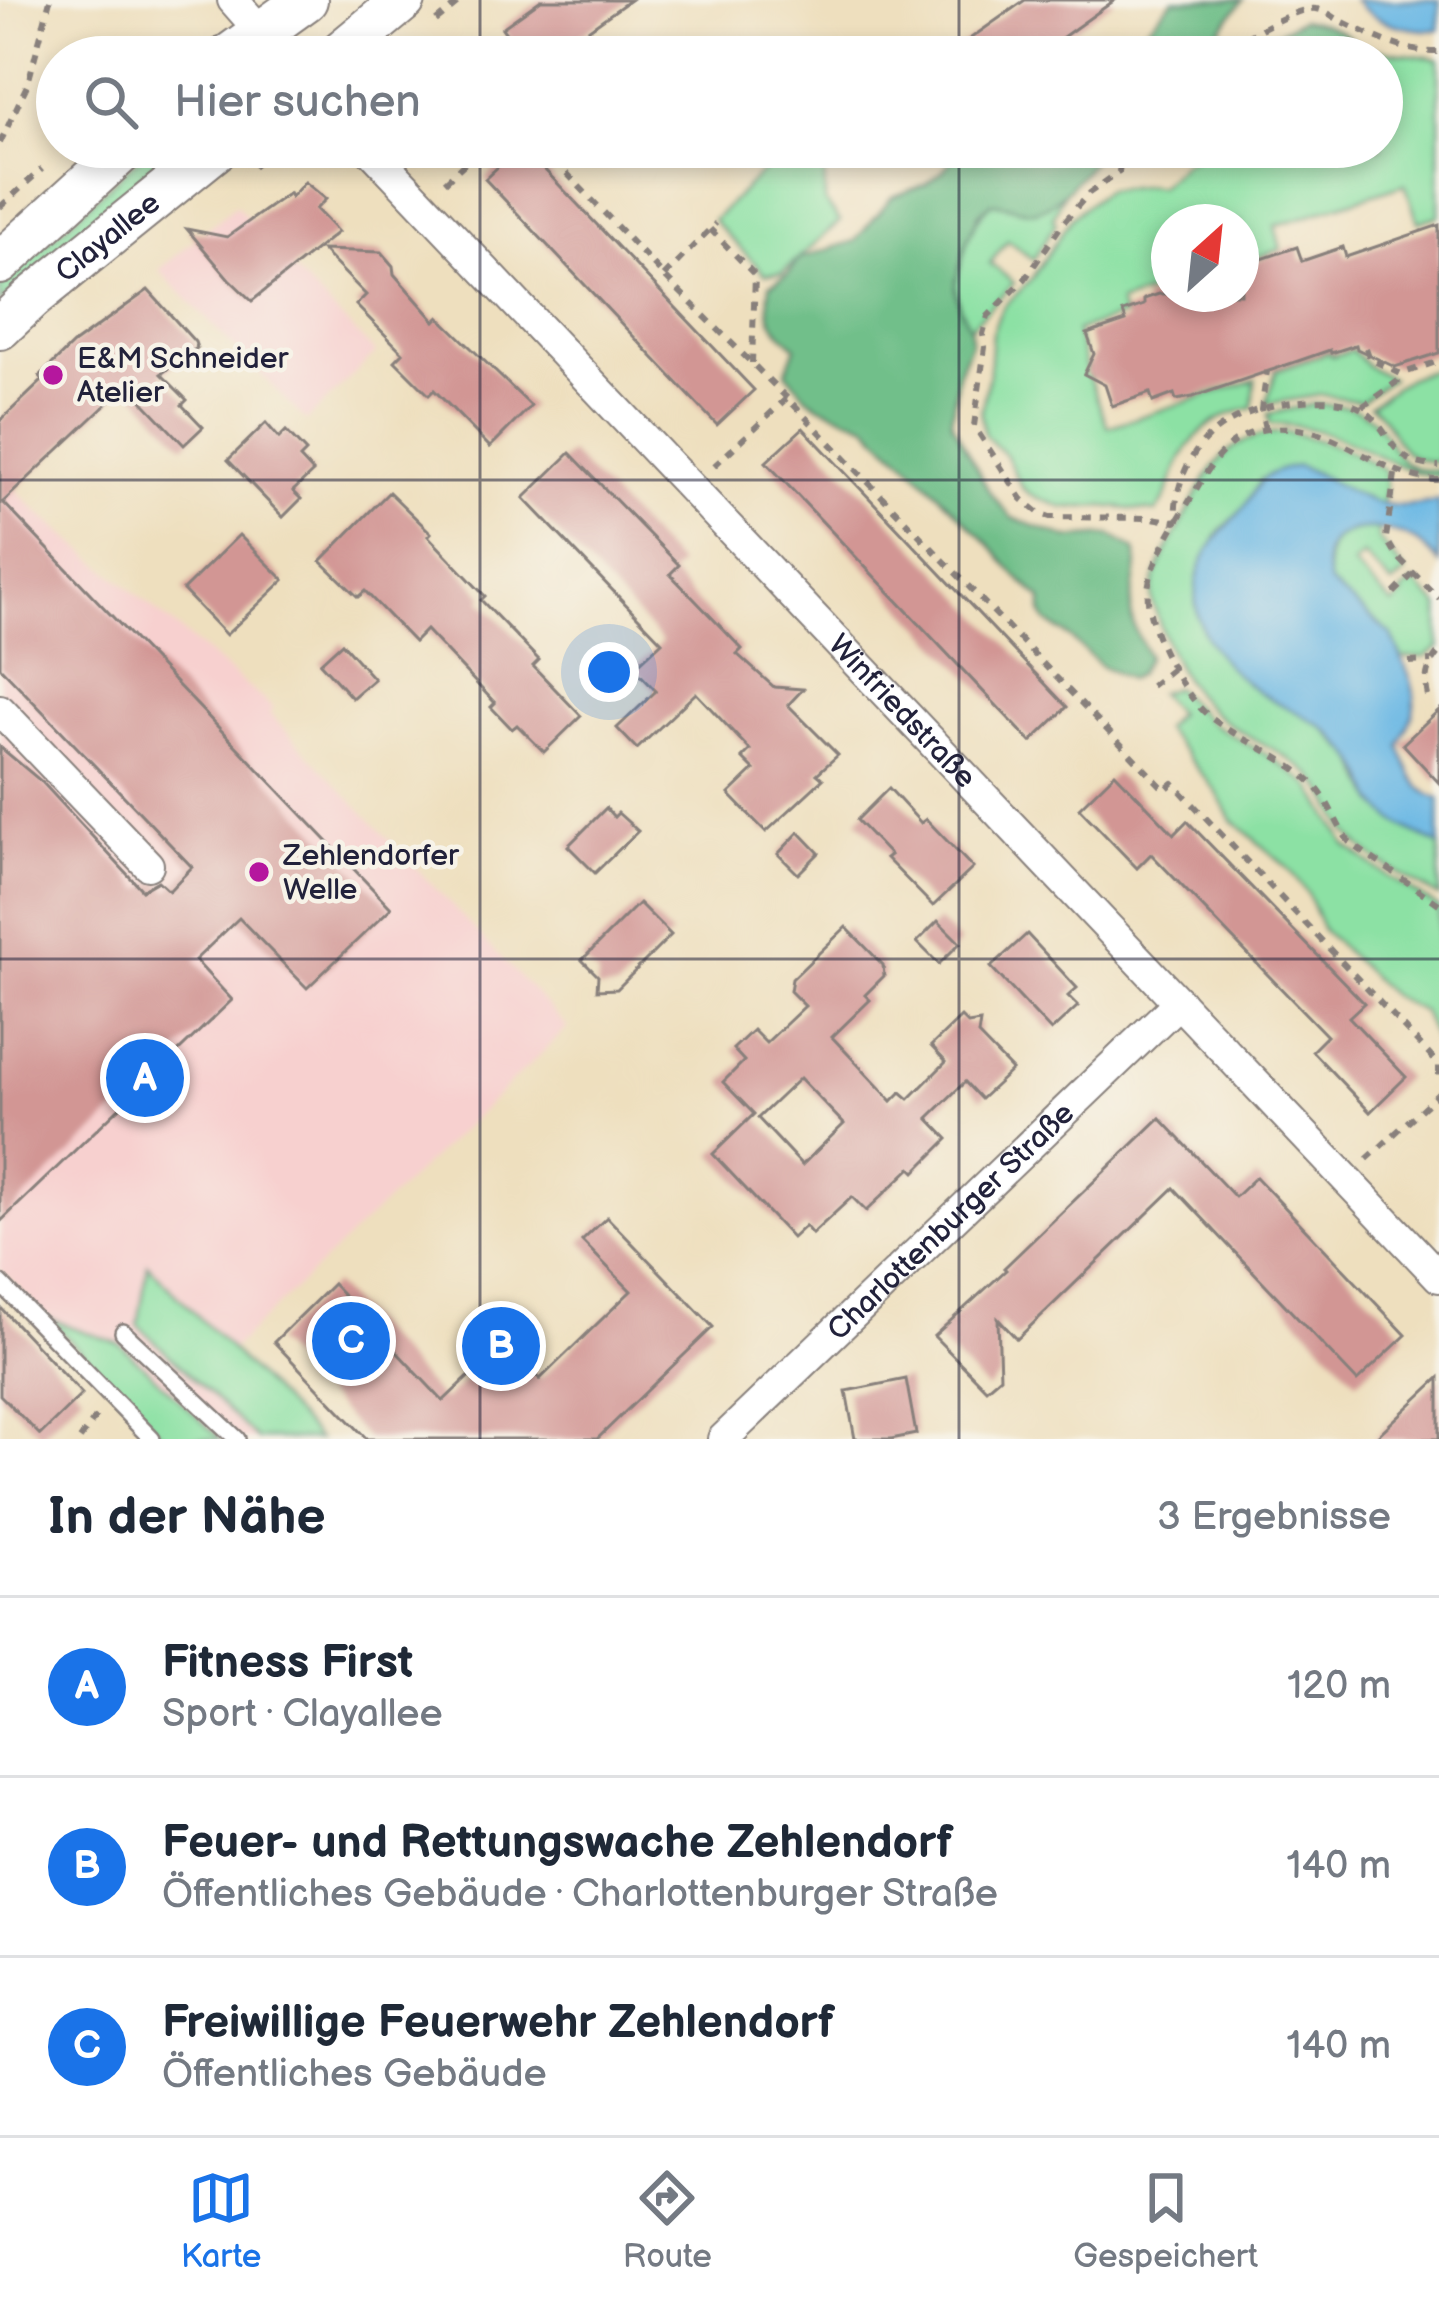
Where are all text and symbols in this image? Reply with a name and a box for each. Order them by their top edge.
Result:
search box [36,36,1403,168]
icon: search [78,69,144,135]
text: Hier suchen [174,75,421,130]
street label: Clayallee [49,185,167,290]
north arrow [1151,204,1259,312]
place label: E&M Schneider Atelier [77,341,289,411]
marker: E&M Schneider Atelier [40,362,66,388]
street label: Winfriedstraße [821,627,983,796]
your location [579,642,639,702]
place label: Zehlendorfer Welle [282,838,460,908]
marker: Zehlendorfer Welle [246,859,272,885]
pin: A [106,1033,184,1123]
street label: Charlottenburger Straße [820,1095,1082,1348]
pin: C [312,1296,390,1386]
pin: B [462,1301,540,1391]
text: In der Nähe [48,1487,326,1548]
text: 3 Ergebnisse [1157,1494,1391,1541]
text: Fitness First [162,1636,413,1691]
text: A [75,1663,99,1710]
text: 120 m [1287,1663,1391,1710]
text: Sport · Clayallee [162,1691,443,1738]
text: Feuer- und Rettungswache Zehlendorf [162,1816,953,1871]
text: B [73,1843,101,1890]
text: 140 m [1286,1843,1391,1890]
text: Öffentliches Gebäude · Charlottenburger Straße [162,1871,998,1918]
text: Freiwillige Feuerwehr Zehlendorf [162,1996,835,2051]
text: C [73,2023,101,2070]
text: 140 m [1286,2023,1391,2070]
text: Öffentliches Gebäude [162,2051,547,2098]
tab: Karte [181,2165,261,2277]
tab: Route [623,2165,712,2277]
tab: Gespeichert [1073,2165,1258,2277]

